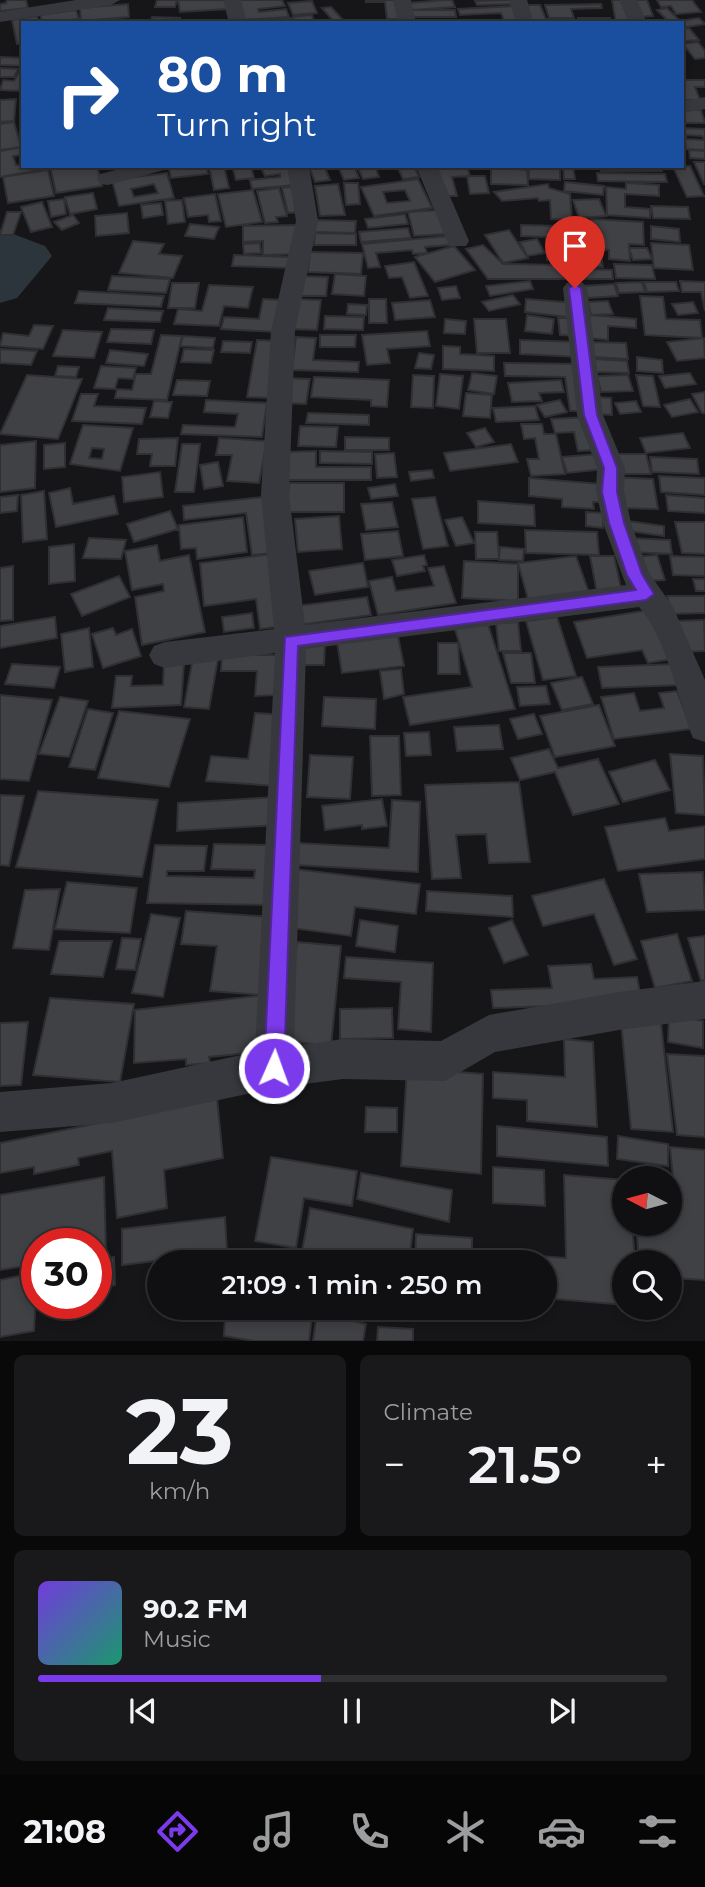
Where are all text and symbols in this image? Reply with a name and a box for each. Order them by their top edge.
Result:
text: 80 m [157,45,288,104]
icon: right [42,49,133,140]
text: Turn right [157,105,317,144]
pin [545,216,605,288]
icon: arrive [556,227,594,265]
position arrow [237,1031,311,1105]
north arrow [612,1166,682,1236]
map controls [612,1166,682,1320]
speed limit sign: 30 [21,1228,112,1319]
button: search [612,1250,682,1320]
text: 21:09 · 1 min · 250 m [222,1269,482,1301]
text: 23 [126,1376,234,1487]
text: Climate [384,1398,473,1426]
text: 21.5° [468,1433,582,1496]
text: − [384,1441,405,1488]
text: + [645,1441,667,1488]
text: km/h [149,1477,210,1505]
text: 90.2 FM [143,1593,248,1625]
text: Music [143,1625,211,1653]
icon: previous [124,1692,162,1730]
icon: pause [333,1692,371,1730]
icon: next [543,1692,581,1730]
icon: directions [153,1807,202,1856]
icon: music [249,1807,298,1856]
icon: phone [345,1807,394,1856]
icon: climate [441,1807,490,1856]
icon: car [537,1807,586,1856]
icon: filters [633,1807,682,1856]
text: 21:08 [23,1812,106,1851]

